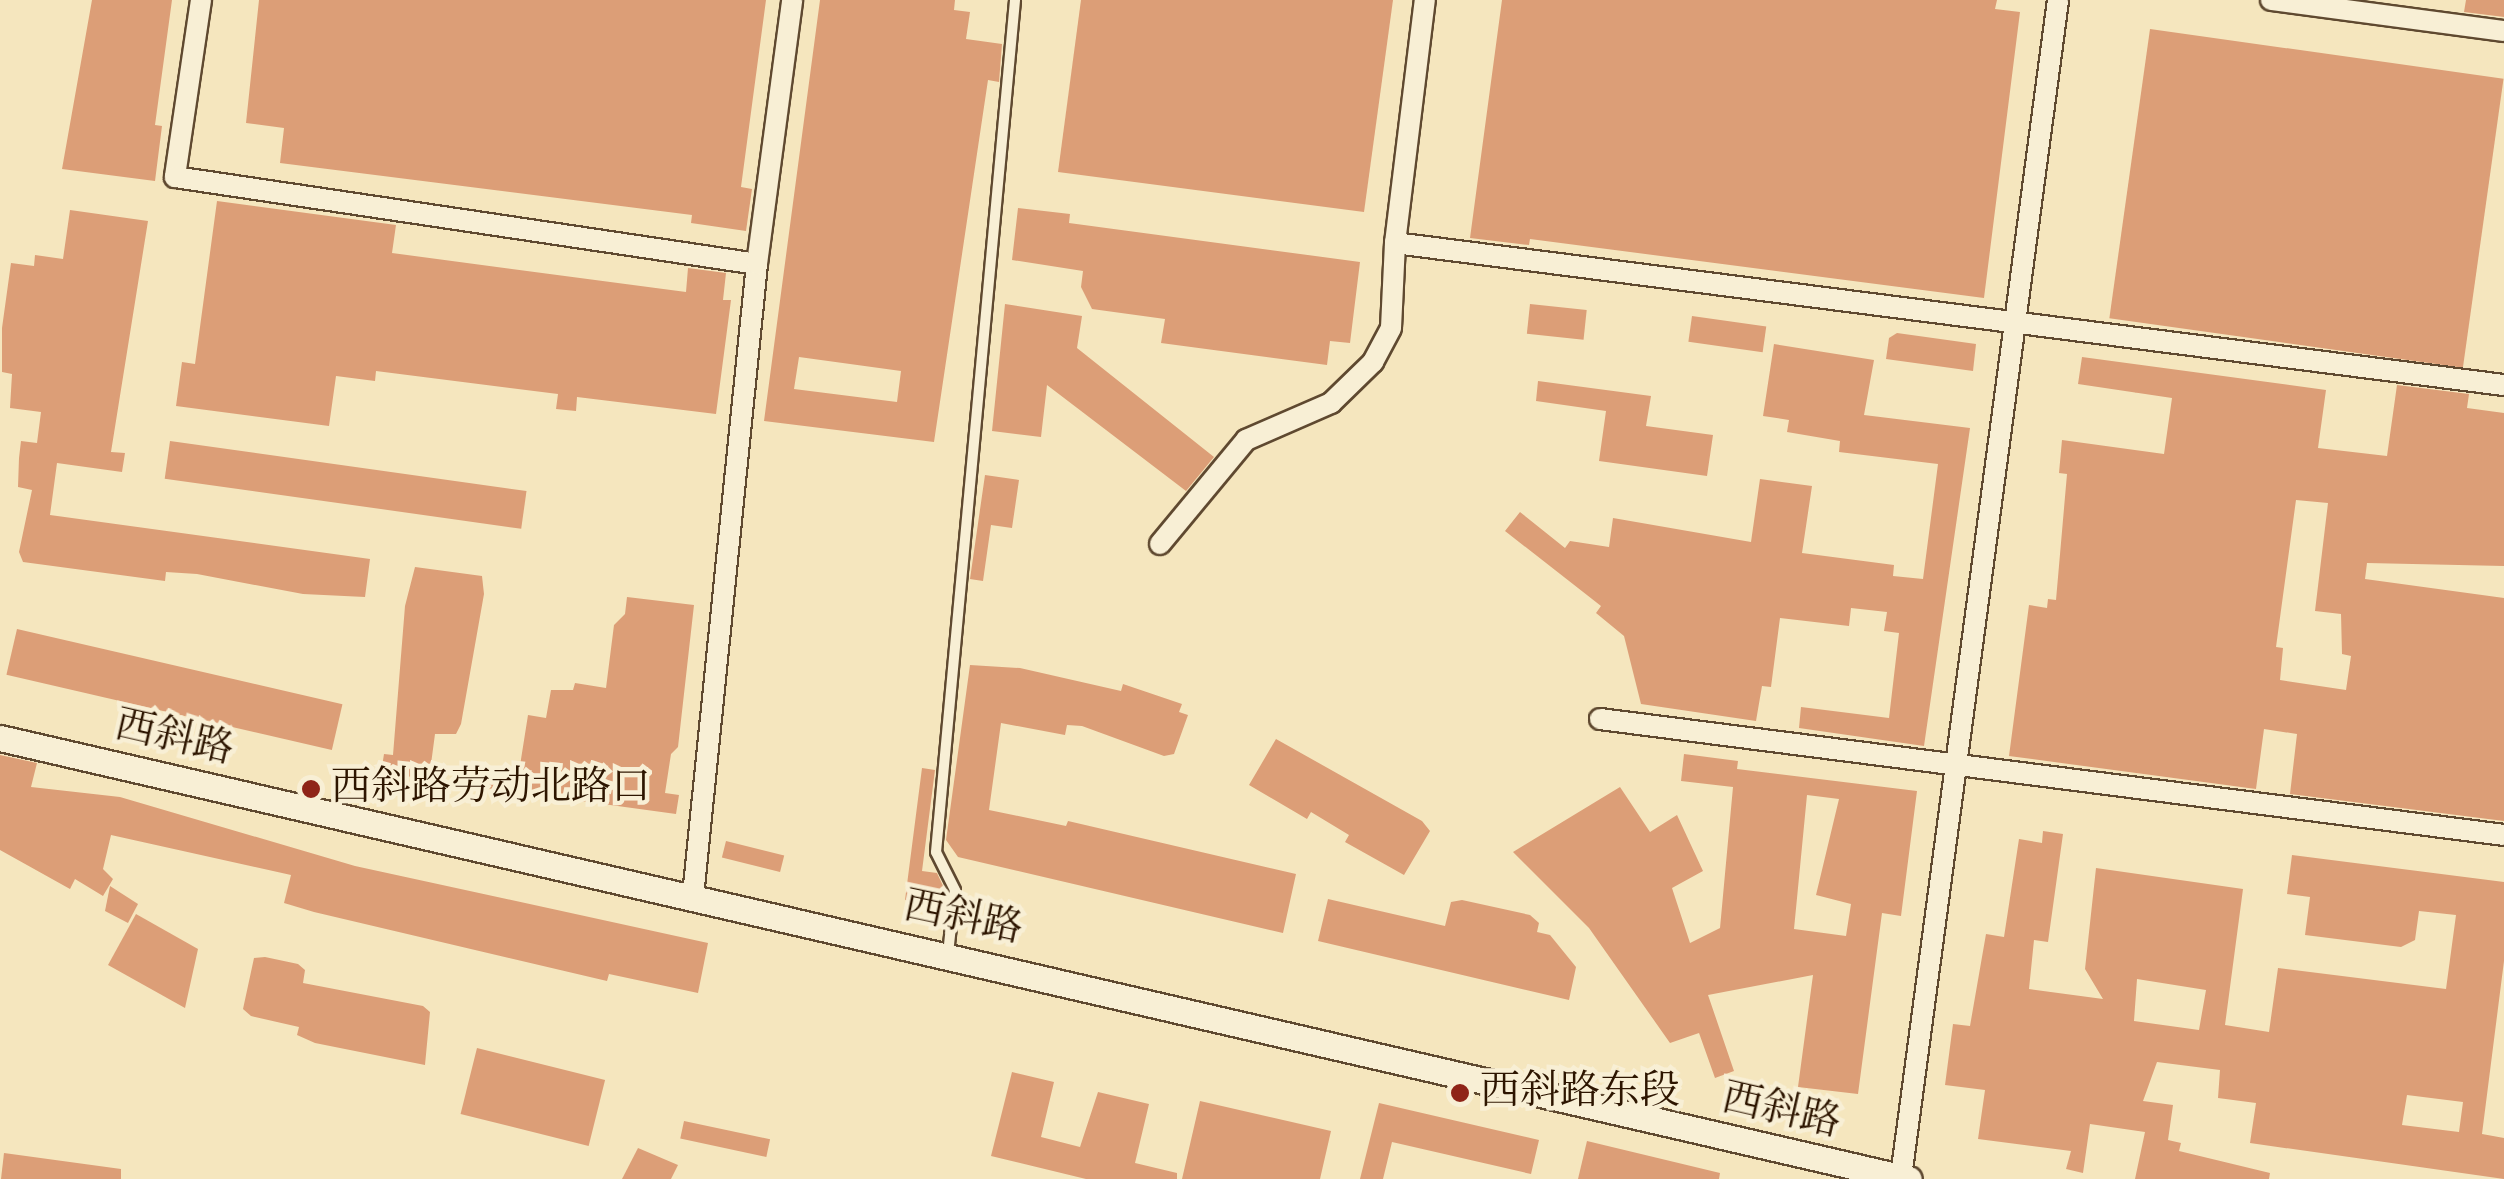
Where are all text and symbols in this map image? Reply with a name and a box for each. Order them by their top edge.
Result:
street label: 西斜路 [110,702,238,776]
place label: 西斜路劳动北路口 [331,765,651,813]
marker: 西斜路劳动北路口 [300,778,322,800]
street label: 西斜路 [899,883,1027,955]
place label: 西斜路东段 [1480,1069,1680,1117]
street label: 西斜路 [1717,1075,1845,1149]
marker: 西斜路东段 [1449,1082,1471,1104]

